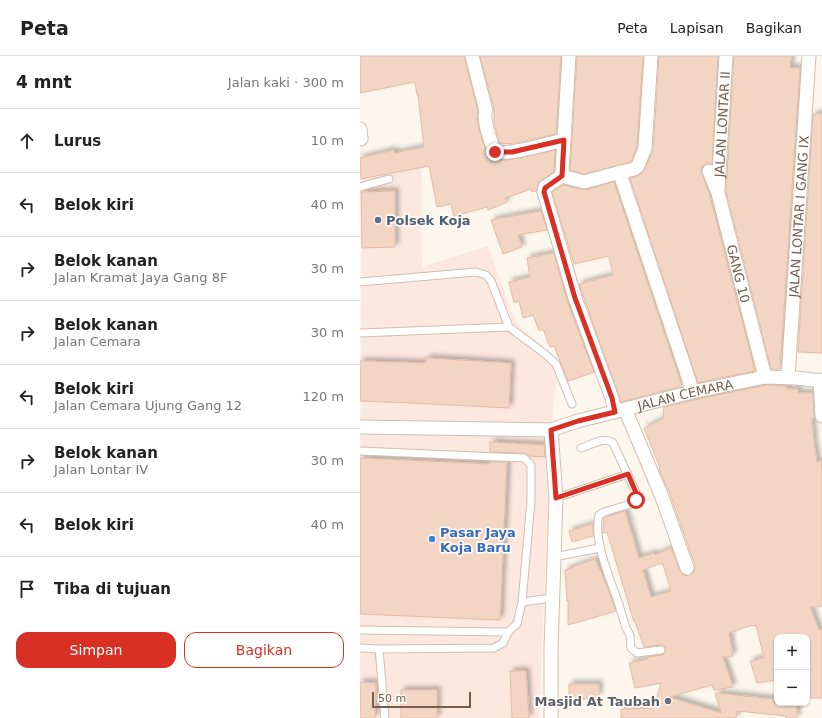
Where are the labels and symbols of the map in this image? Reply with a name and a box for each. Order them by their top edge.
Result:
street label: JALAN LONTAR II [712,71,733,179]
street label: JALAN LONTAR I GANG IX [786,135,812,299]
route end [486,143,504,161]
place label: Polsek Koja [386,213,471,228]
marker: Polsek Koja [373,215,383,225]
street label: GANG 10 [723,243,753,304]
street label: JALAN CEMARA [635,377,735,414]
route start [627,491,645,509]
place label: Pasar Jaya Koja Baru [440,525,516,555]
marker: Pasar Jaya Koja Baru [427,534,437,544]
scale bar [372,690,471,709]
place label: Masjid At Taubah [534,694,660,709]
marker: Masjid At Taubah [663,696,673,706]

